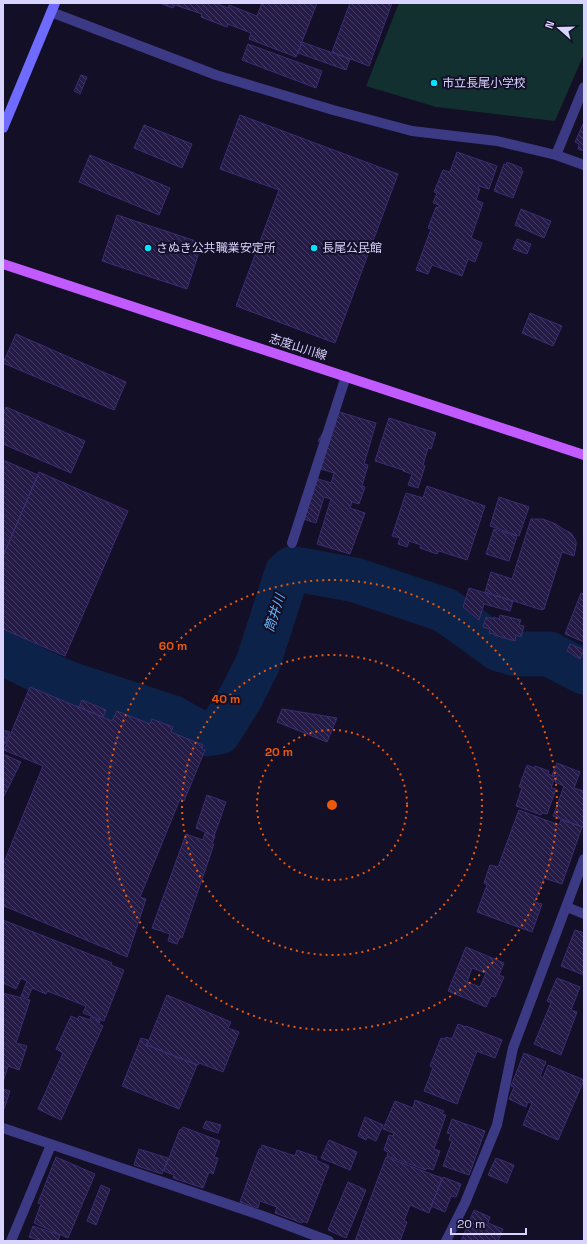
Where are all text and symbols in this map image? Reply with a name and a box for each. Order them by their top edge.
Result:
north arrow [539,8,579,48]
text: N [542,19,557,30]
place label: 市立長尾小学校 [442,75,526,91]
marker: 市立長尾小学校 [429,78,439,88]
place label: さぬき公共職業安定所 [156,240,276,256]
place label: 長尾公民館 [322,240,382,256]
marker: さぬき公共職業安定所 [143,243,153,253]
marker: 長尾公民館 [309,243,319,253]
street label: 志度山川線 [267,330,329,364]
water label: 筒井川 [260,590,289,634]
text: 60 m [159,638,187,654]
text: 40 m [212,691,240,707]
text: 20 m [265,744,293,760]
centre of rings [325,798,339,812]
scale bar [451,1210,526,1236]
text: 20 m [457,1216,485,1232]

